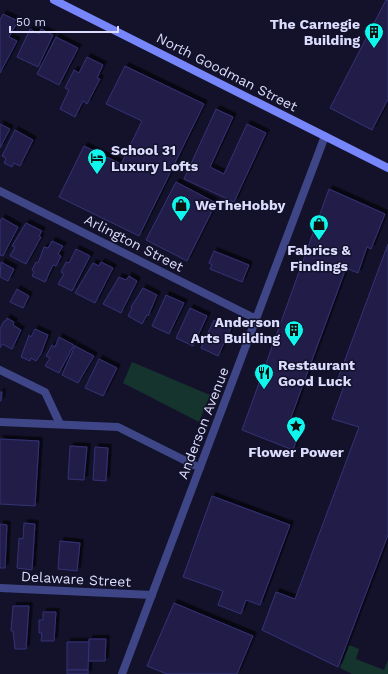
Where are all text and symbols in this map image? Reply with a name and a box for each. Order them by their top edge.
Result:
scale bar [10,8,118,34]
text: 50 m [16,15,46,29]
place label: The Carnegie Building [270,16,360,48]
building icon: The Carnegie Building [363,21,385,49]
street label: North Goodman Street [154,30,300,115]
place label: School 31 Luxury Lofts [111,142,199,174]
hotel icon: School 31 Luxury Lofts [86,147,108,175]
shop icon: WeTheHobby [170,194,192,222]
place label: WeTheHobby [195,197,285,213]
street label: Arlington Street [82,211,186,275]
shop icon: Fabrics & Findings [308,213,330,241]
place label: Fabrics & Findings [287,242,351,274]
place label: Anderson Arts Building [191,314,280,346]
building icon: Anderson Arts Building [283,319,305,347]
place label: Restaurant Good Luck [278,357,355,389]
restaurant icon: Restaurant Good Luck [253,362,275,390]
street label: Anderson Avenue [174,365,232,481]
place icon: Flower Power [285,415,307,443]
place label: Flower Power [248,444,344,460]
street label: Delaware Street [21,568,132,590]

